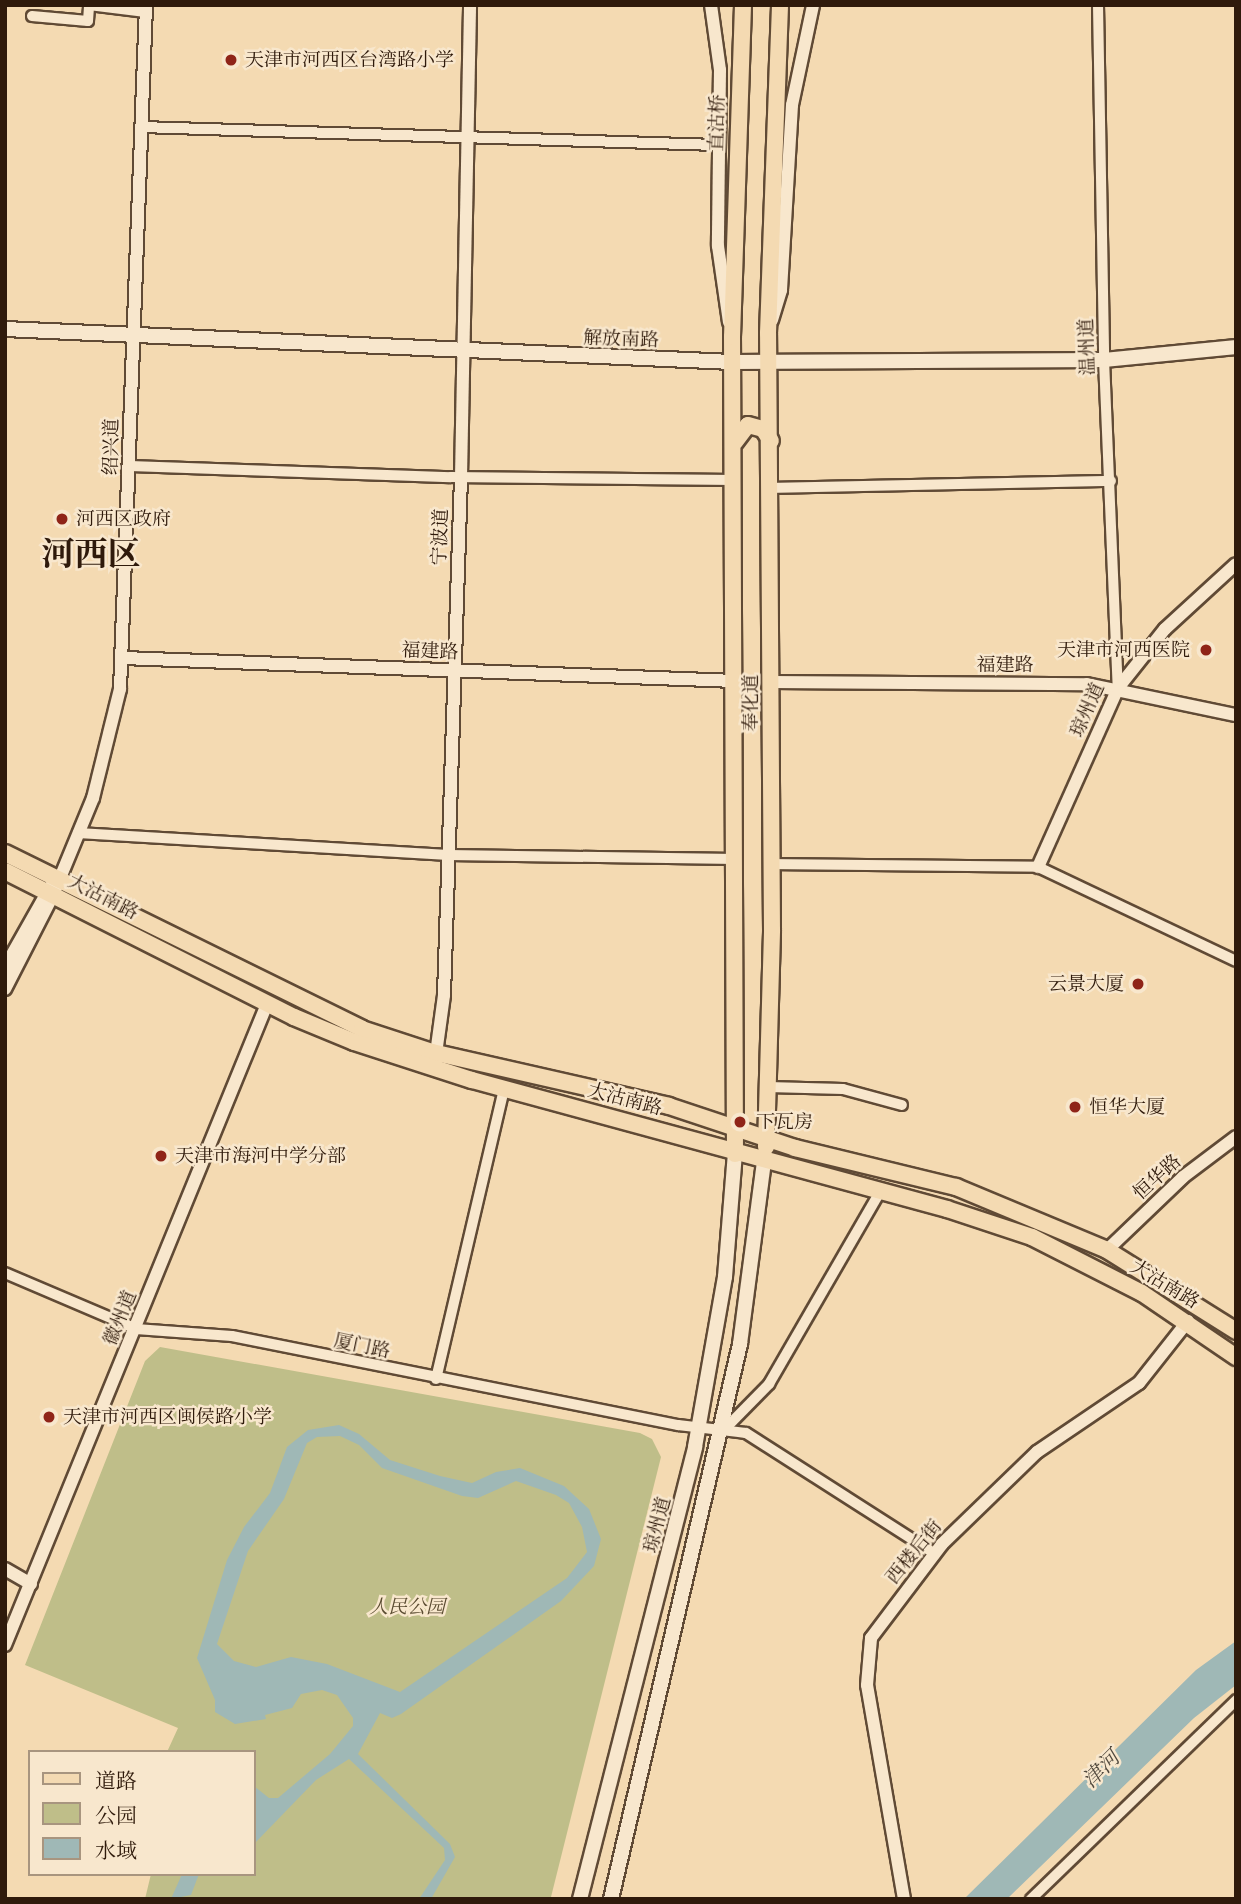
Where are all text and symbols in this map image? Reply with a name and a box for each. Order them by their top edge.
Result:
place label: 天津市河西区台湾路小学 [245,49,454,71]
marker: 天津市河西区台湾路小学 [223,52,239,68]
street label: 直沽桥 [705,94,729,152]
street label: 温州道 [1075,318,1099,376]
street label: 解放南路 [583,326,659,352]
street label: 绍兴道 [99,418,123,476]
place label: 河西区政府 [76,508,171,530]
street label: 宁波道 [428,508,452,566]
marker: 河西区政府 [54,511,70,527]
district label: 河西区 [42,535,140,575]
street label: 福建路 [401,639,459,663]
place label: 天津市河西医院 [1057,639,1190,661]
marker: 天津市河西医院 [1196,640,1216,660]
street label: 福建路 [977,654,1033,676]
street label: 奉化道 [740,675,762,731]
street label: 琼州道 [1065,679,1109,741]
street label: 大沽南路 [64,870,142,924]
place label: 云景大厦 [1048,973,1124,995]
marker: 云景大厦 [1130,976,1146,992]
street label: 大沽南路 [585,1078,665,1120]
place label: 恒华大厦 [1089,1096,1165,1118]
marker: 恒华大厦 [1067,1099,1083,1115]
place label: 下瓦房 [756,1111,813,1133]
marker: 下瓦房 [730,1112,750,1132]
place label: 天津市海河中学分部 [175,1145,346,1167]
marker: 天津市海河中学分部 [153,1148,169,1164]
street label: 恒华路 [1128,1149,1186,1205]
street label: 大沽南路 [1127,1255,1203,1313]
street label: 徽州道 [99,1287,141,1349]
street label: 厦门路 [332,1329,392,1363]
place label: 天津市河西区闽侯路小学 [63,1406,272,1428]
marker: 天津市河西区闽侯路小学 [41,1409,57,1425]
street label: 琼州道 [639,1495,675,1555]
street label: 西楼后街 [881,1515,947,1589]
park label: 人民公园 [369,1596,445,1618]
water label: 津河 [1077,1745,1125,1793]
legend [28,1750,256,1876]
text: 道路 [95,1768,137,1794]
text: 公园 [95,1803,137,1829]
text: 水域 [95,1838,137,1864]

